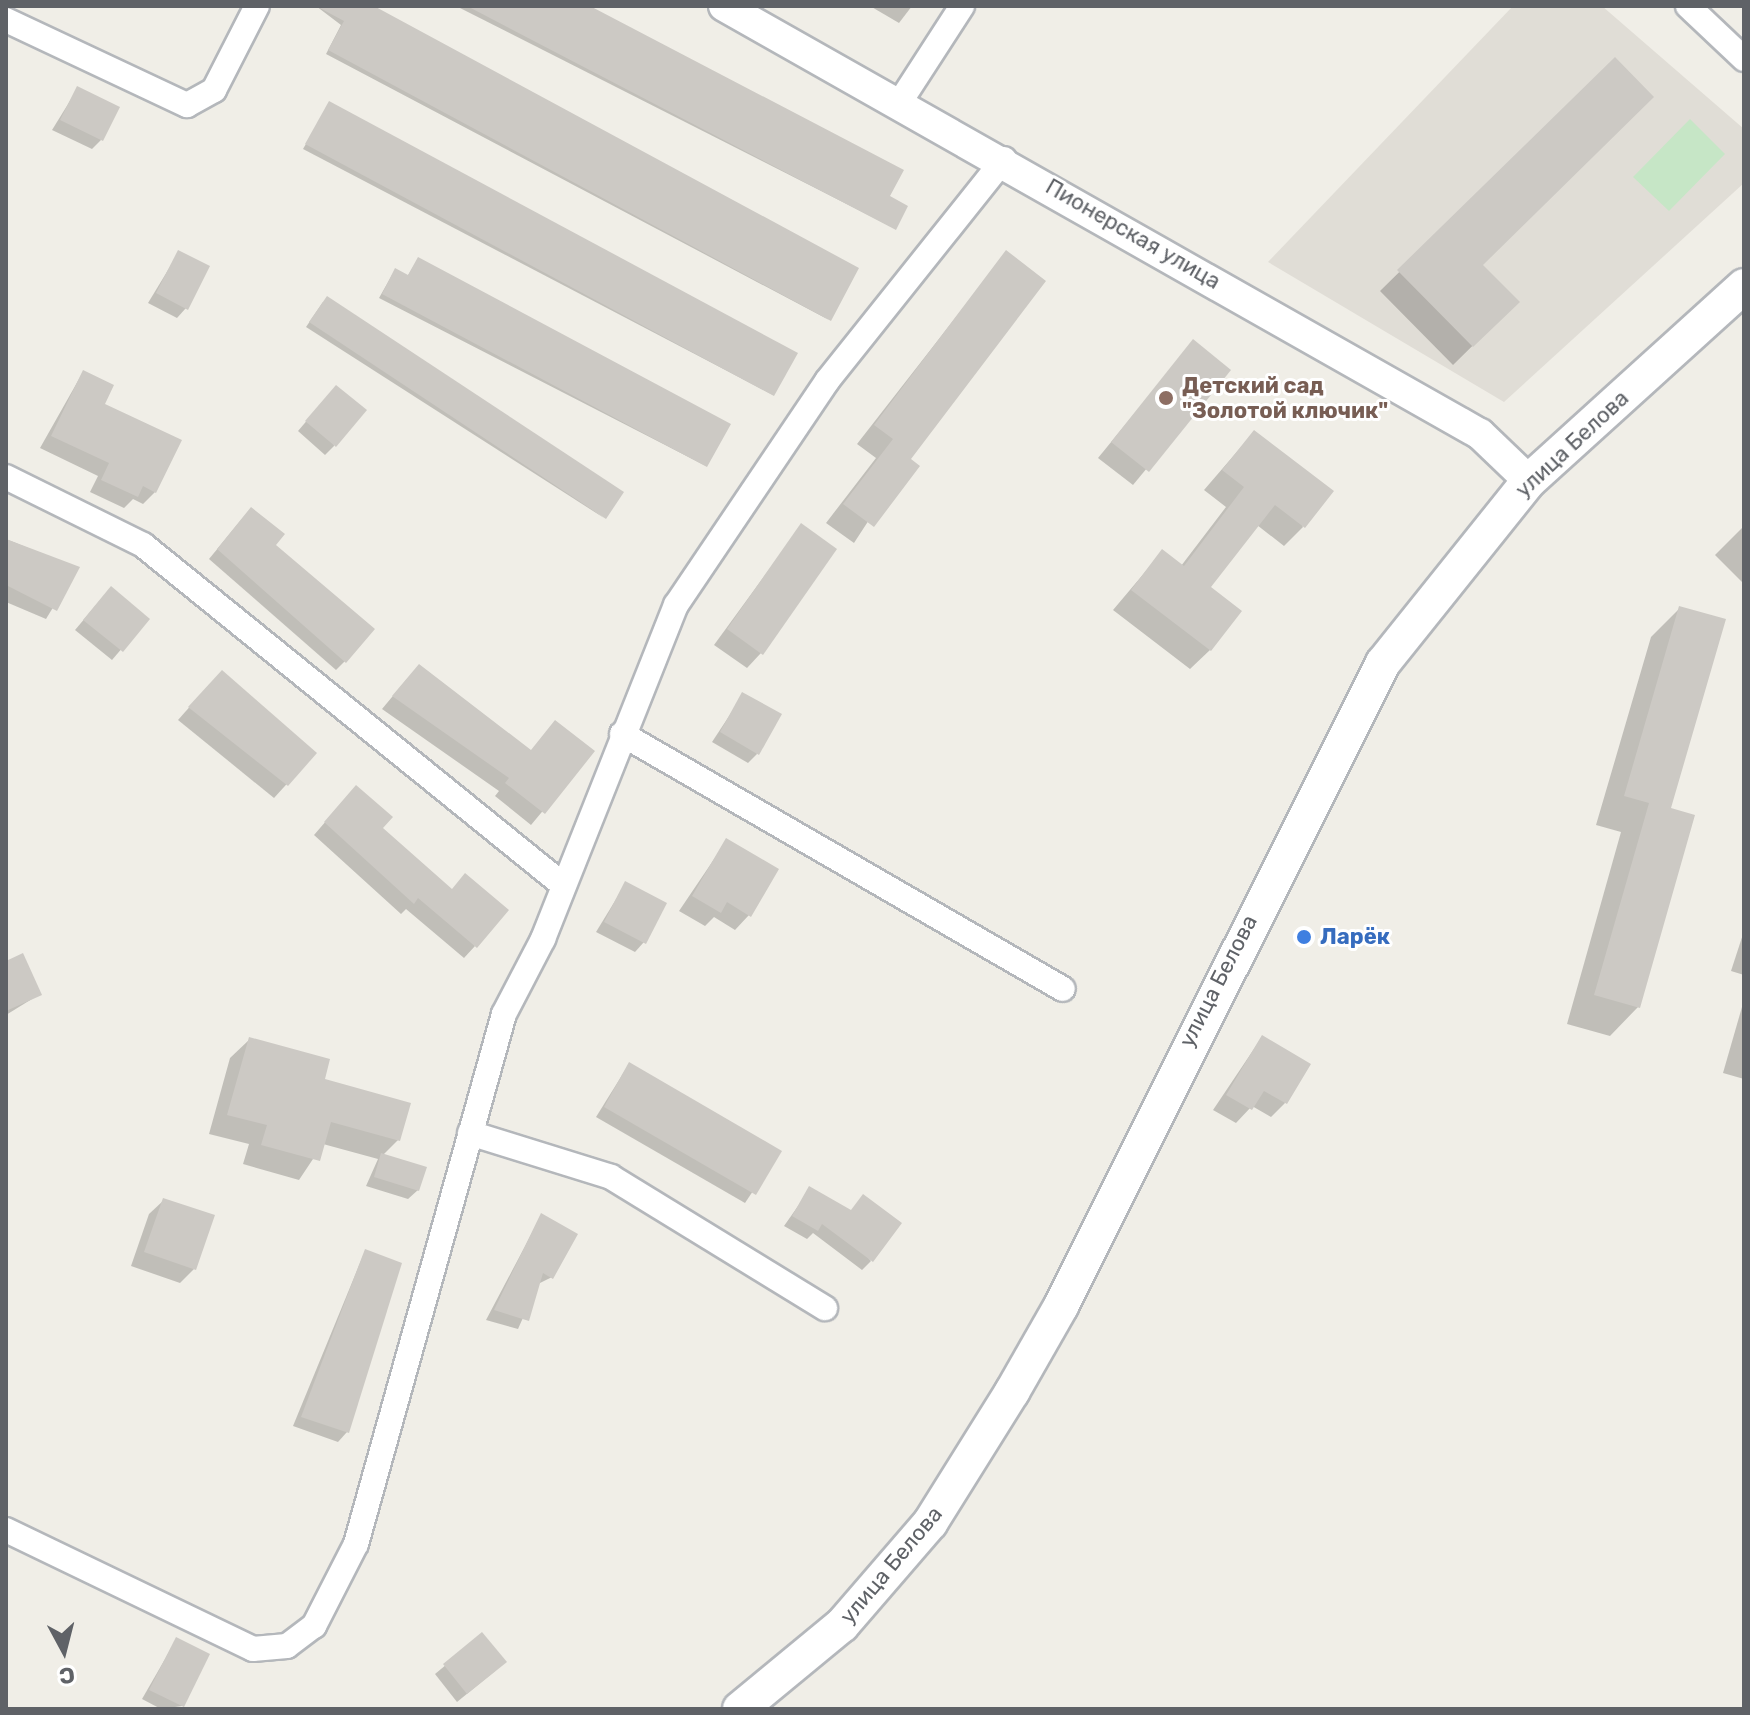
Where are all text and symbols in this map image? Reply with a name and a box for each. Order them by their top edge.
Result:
street label: Пионерская улица [1041,173,1225,295]
place label: Детский сад "Золотой ключик" [1182,372,1388,424]
street label: улица Белова [1510,385,1634,503]
marker: Детский сад "Золотой ключик" [1157,389,1175,407]
street label: улица Белова [1173,910,1263,1052]
place label: Ларёк [1320,924,1390,950]
marker: Ларёк [1295,928,1313,946]
street label: улица Белова [834,1501,948,1629]
north arrow [24,1611,104,1691]
text: С [58,1661,76,1690]

